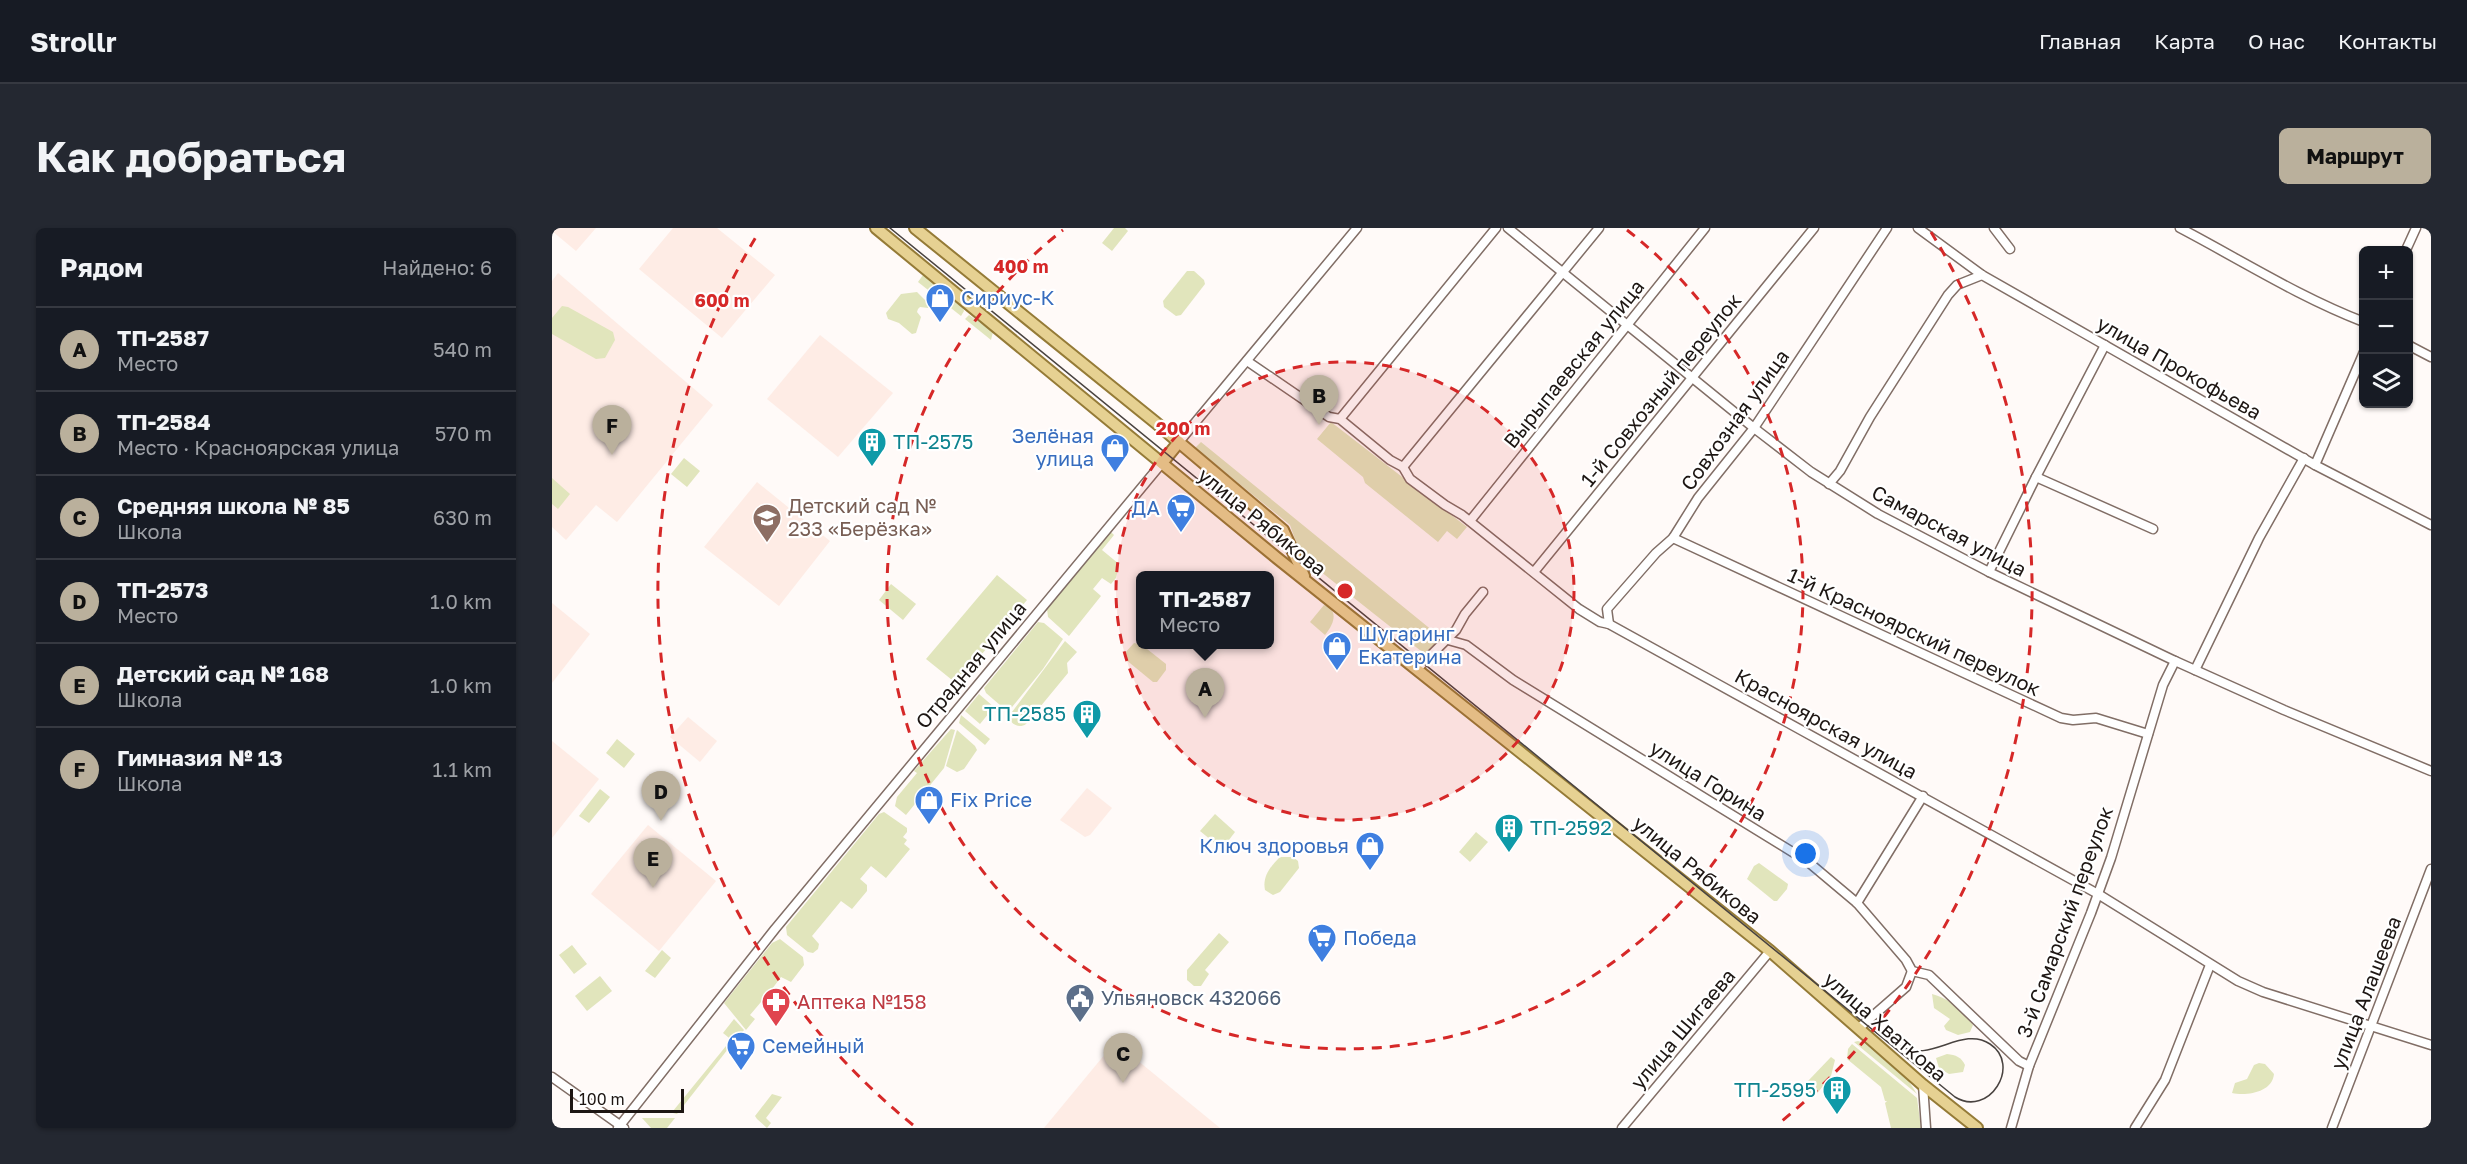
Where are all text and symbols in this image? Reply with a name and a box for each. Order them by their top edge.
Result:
text: Strollr [30,25,117,58]
text: Главная [2039,28,2121,54]
text: Карта [2154,28,2215,54]
text: О нас [2248,28,2305,54]
text: Контакты [2338,28,2437,54]
button: Маршрут [2279,128,2431,184]
text: Как добраться [36,131,346,181]
map controls [2359,246,2413,408]
button: + [2359,246,2413,300]
text: Рядом [60,252,143,283]
text: Найдено: 6 [382,255,492,279]
text: 400 m [994,255,1048,277]
street label: Вырыпаевская улица [1498,274,1649,452]
shop icon: Сириус-К [924,282,956,324]
place label: Сириус-К [961,285,1055,309]
street label: 1-й Совхозный переулок [1575,288,1746,491]
text: 600 m [694,289,750,311]
button: − [2359,300,2413,354]
street label: улица Прокофьева [2093,310,2266,424]
text: ТП-2587 [117,324,209,351]
text: A [72,337,87,361]
text: 540 m [433,337,492,361]
street label: Совхозная улица [1675,344,1793,495]
text: Место [117,351,178,375]
button: layers [2359,354,2413,408]
pin: B [1300,376,1338,425]
pin: F [592,406,632,455]
text: ТП-2584 [117,408,211,435]
text: 200 m [1156,417,1210,439]
text: B [72,421,87,445]
text: 570 m [435,421,492,445]
place label: Зелёная улица [1012,423,1094,470]
building icon: ТП-2575 [856,426,888,468]
place label: ТП-2575 [893,429,973,453]
shop icon: Зелёная улица [1099,432,1131,474]
text: Место · Красноярская улица [117,435,399,459]
street label: улица Рябикова [1194,462,1332,580]
street label: Самарская улица [1868,479,2031,581]
text: Средняя школа № 85 [117,492,350,519]
supermarket icon: ДА [1165,492,1197,534]
place label: Детский сад № 233 «Берёзка» [788,493,936,540]
place label: ДА [1131,495,1160,519]
school or university icon: Детский сад № 233 «Берёзка» [751,502,783,544]
text: C [72,505,87,529]
text: 630 m [433,505,492,529]
text: Школа [117,519,182,543]
street label: 1-й Красноярский переулок [1784,562,2044,700]
popup [1136,571,1274,649]
text: ТП-2573 [117,576,208,603]
centre of rings [1335,581,1355,601]
text: ТП-2587 [1159,585,1251,612]
text: D [72,589,87,613]
text: 1.0 km [430,589,492,613]
street label: Отрадная улица [910,596,1030,733]
text: Место [117,603,178,627]
text: Место [1159,612,1220,636]
place label: Шугаринг Екатерина [1358,621,1462,668]
shop icon: Шугаринг Екатерина [1321,630,1353,672]
text: Детский сад № 168 [117,660,329,687]
street label: Красноярская улица [1731,663,1922,783]
pin: A [1186,668,1224,718]
text: E [73,673,86,697]
text: 1.0 km [430,673,492,697]
text: Школа [117,687,182,711]
building icon: ТП-2585 [1071,698,1103,740]
place label: ТП-2585 [984,701,1066,725]
street label: улица Горина [1646,735,1771,825]
text: Гимназия № 13 [117,744,283,771]
text: F [74,757,85,781]
text: 1.1 km [433,757,492,781]
text: Школа [117,771,182,795]
pin: D [642,772,680,821]
shop icon: Fix Price [913,784,945,826]
place label: Fix Price [950,787,1032,811]
street label: 3-й Самарский переулок [2011,803,2117,1041]
street label: улица Рябикова [1629,810,1767,928]
building icon: ТП-2592 [1493,812,1525,854]
place label: ТП-2592 [1530,815,1612,839]
shop icon: Ключ здоровья [1354,830,1386,872]
place label: Ключ здоровья [1199,833,1349,857]
pin: E [634,838,672,888]
your location [1791,839,1820,868]
street label: улица Алашеева [2325,913,2405,1073]
supermarket icon: Победа [1306,922,1338,964]
place label: Победа [1343,925,1417,949]
street label: улица Шигаева [1625,963,1739,1093]
street label: улица Хваткова [1819,966,1952,1086]
public building icon: Ульяновск 432066 [1064,982,1096,1024]
place label: Ульяновск 432066 [1101,985,1281,1009]
pharmacy icon: Аптека №158 [760,986,792,1028]
place label: Аптека №158 [797,989,927,1013]
supermarket icon: Семейный [725,1030,757,1072]
place label: Семейный [762,1033,864,1057]
pin: C [1104,1034,1142,1083]
building icon: ТП-2595 [1821,1074,1853,1116]
place label: ТП-2595 [1734,1077,1816,1101]
scale bar [570,1086,684,1114]
text: 100 m [579,1089,625,1109]

